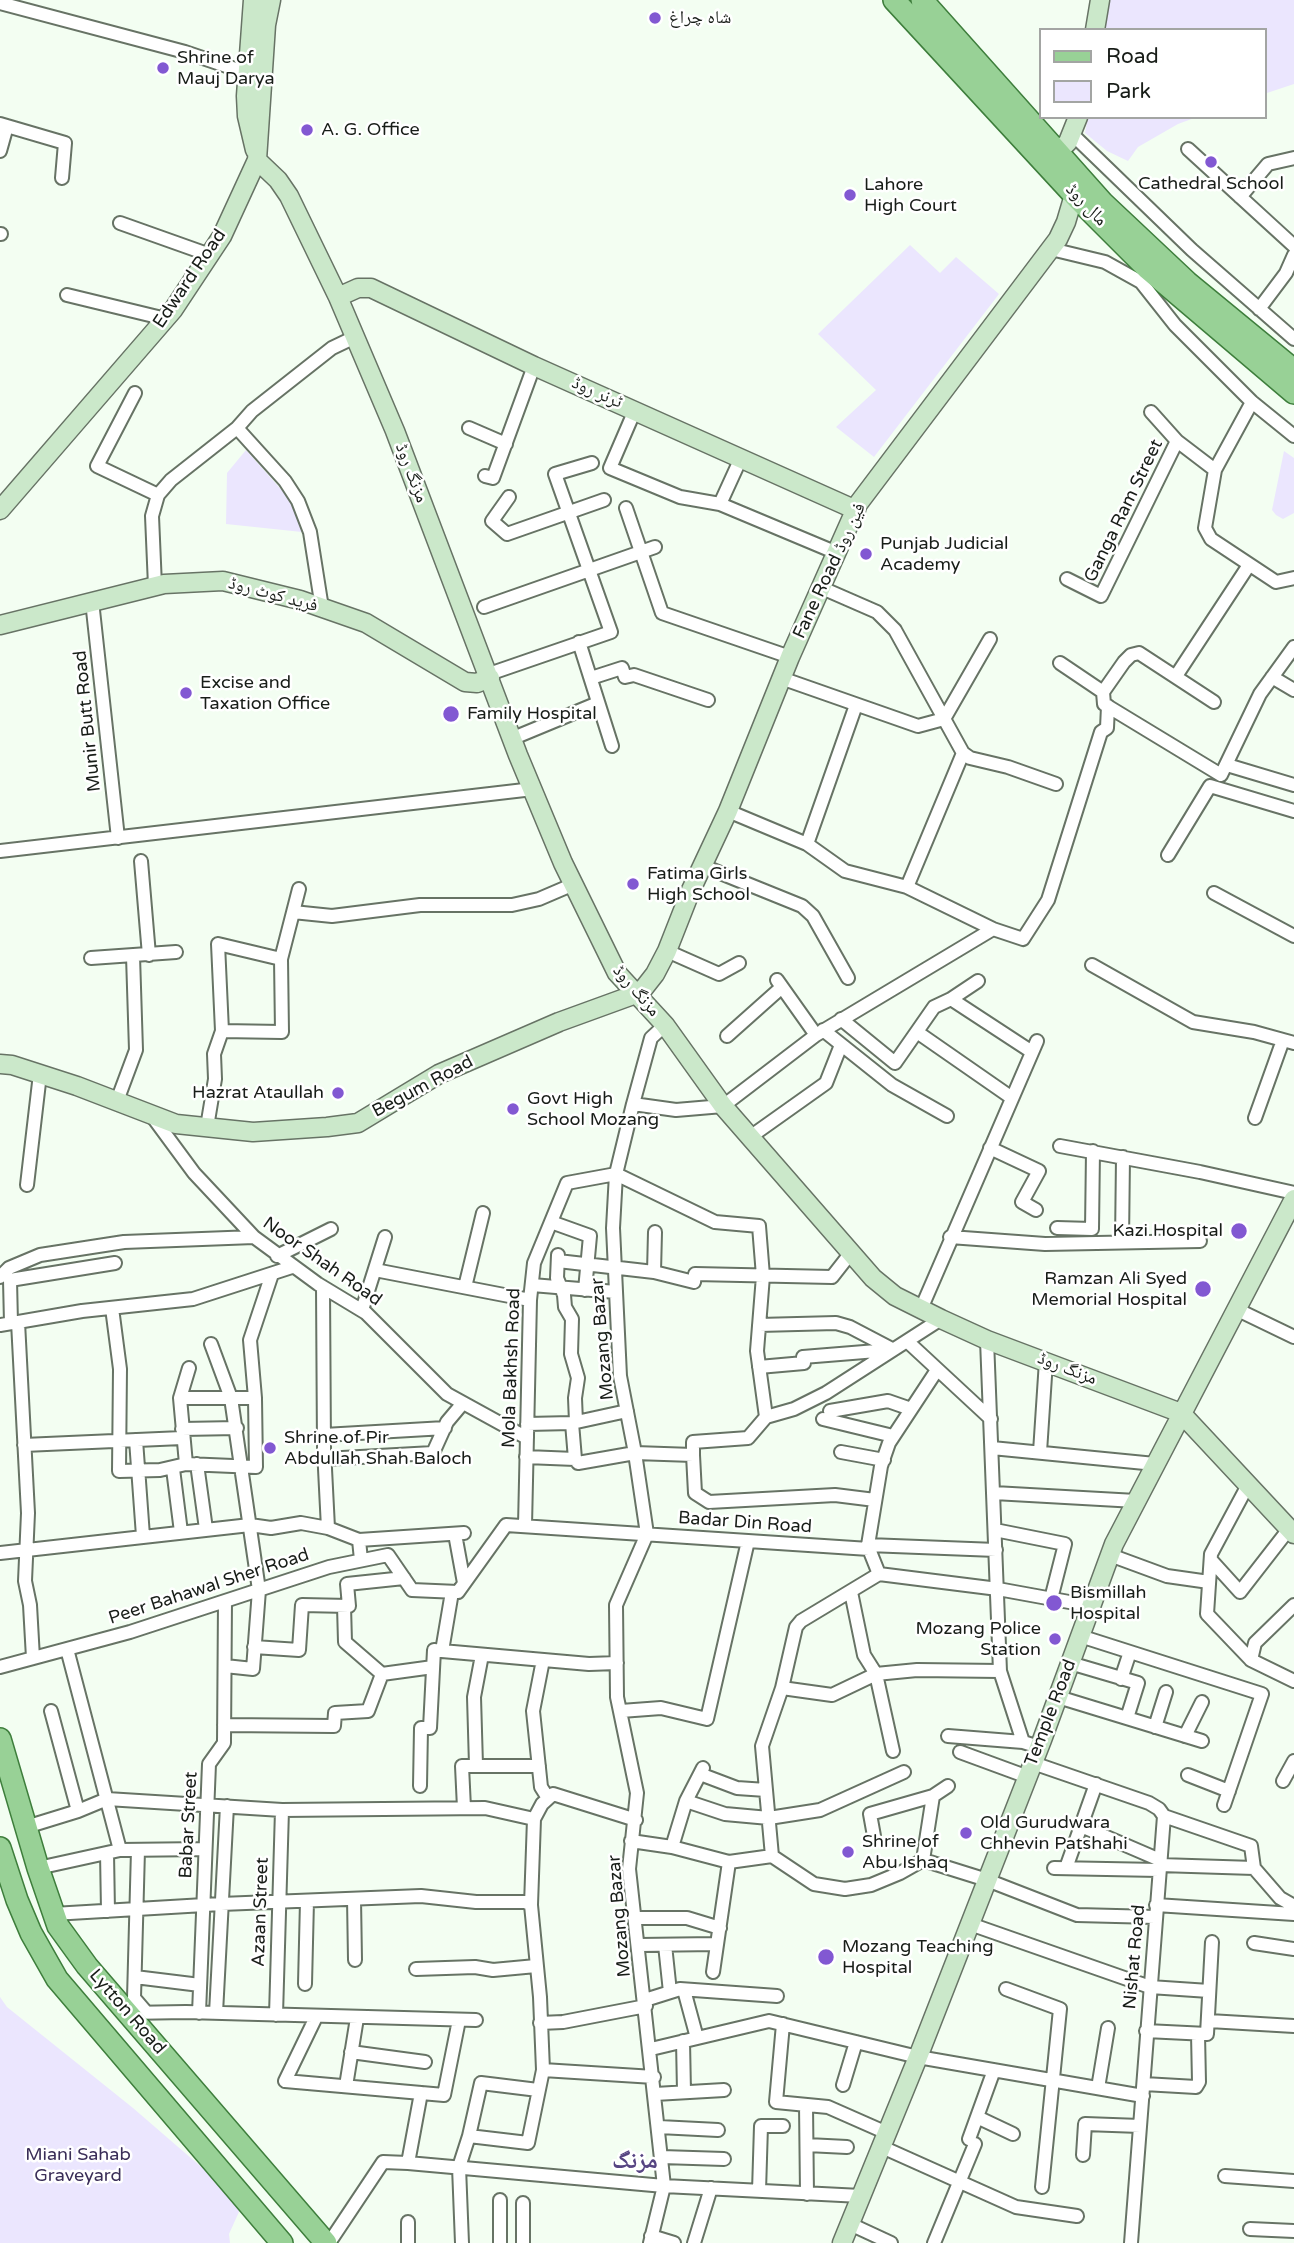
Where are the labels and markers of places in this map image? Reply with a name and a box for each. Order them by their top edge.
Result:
place label: شاہ چراغ [669,7,731,29]
marker: شاہ چراغ [647,10,663,26]
place label: Shrine of Mauj Darya [177,47,275,90]
marker: Shrine of Mauj Darya [155,60,171,76]
place label: A. G. Office [321,119,420,141]
marker: A. G. Office [299,122,315,138]
marker: Cathedral School [1203,154,1219,170]
place label: Cathedral School [1138,173,1284,195]
place label: Lahore High Court [864,174,957,216]
marker: Lahore High Court [842,187,858,203]
place label: Punjab Judicial Academy [880,533,1008,576]
marker: Punjab Judicial Academy [858,546,874,562]
place label: Excise and Taxation Office [200,672,330,714]
marker: Excise and Taxation Office [178,685,194,701]
place label: Family Hospital [467,703,597,725]
marker: Family Hospital [441,704,461,724]
place label: Fatima Girls High School [647,863,750,906]
marker: Fatima Girls High School [625,876,641,892]
place label: Hazrat Ataullah [192,1082,324,1104]
marker: Hazrat Ataullah [330,1085,346,1101]
place label: Govt High School Mozang [527,1088,659,1130]
marker: Govt High School Mozang [505,1101,521,1117]
place label: Kazi Hospital [1112,1220,1223,1242]
marker: Kazi Hospital [1229,1221,1249,1241]
place label: Ramzan Ali Syed Memorial Hospital [1031,1268,1187,1310]
marker: Ramzan Ali Syed Memorial Hospital [1193,1279,1213,1299]
place label: Shrine of Pir Abdullah Shah Baloch [284,1427,472,1470]
marker: Shrine of Pir Abdullah Shah Baloch [262,1440,278,1456]
place label: Bismillah Hospital [1070,1582,1146,1624]
marker: Bismillah Hospital [1044,1593,1064,1613]
place label: Mozang Police Station [915,1618,1041,1660]
marker: Mozang Police Station [1047,1631,1063,1647]
place label: Old Gurudwara Chhevin Patshahi [980,1812,1128,1854]
marker: Old Gurudwara Chhevin Patshahi [958,1825,974,1841]
place label: Shrine of Abu Ishaq [862,1831,948,1874]
marker: Shrine of Abu Ishaq [840,1844,856,1860]
place label: Mozang Teaching Hospital [842,1936,994,1979]
marker: Mozang Teaching Hospital [816,1947,836,1967]

